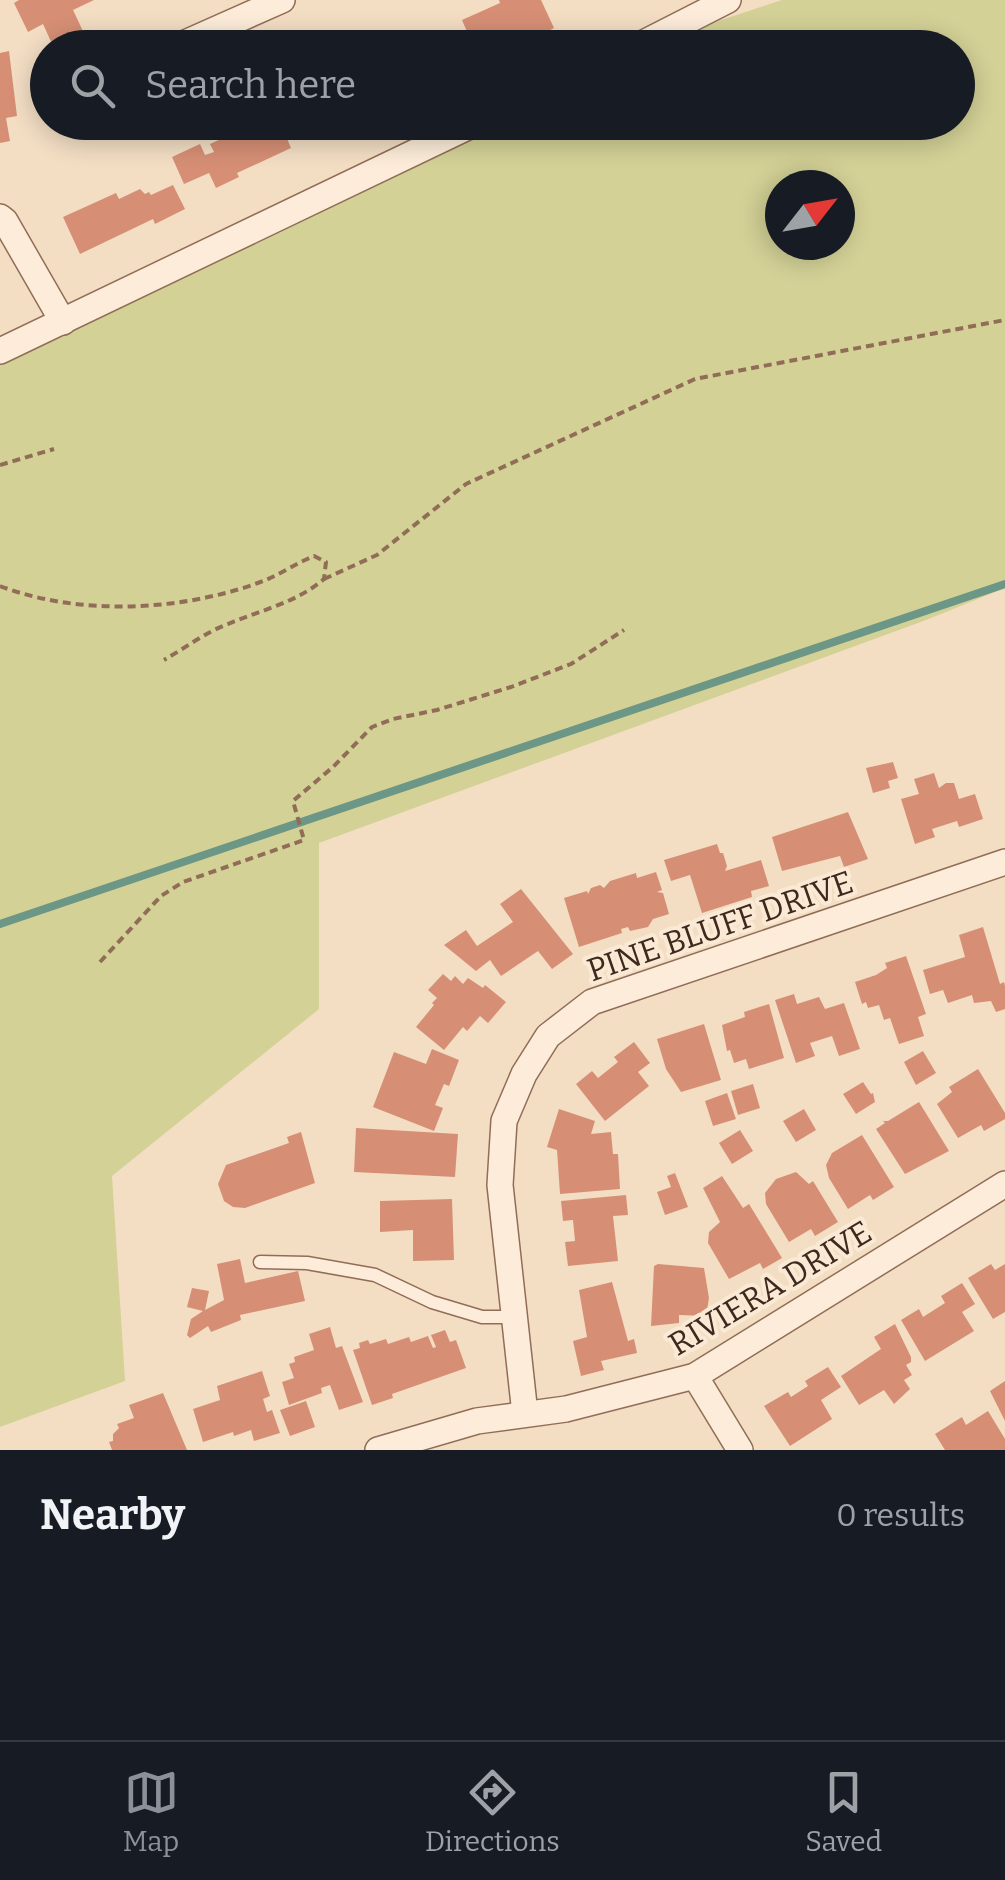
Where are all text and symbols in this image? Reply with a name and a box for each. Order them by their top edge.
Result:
search box [30,30,975,140]
icon: search [65,58,120,113]
text: Search here [145,62,356,108]
north arrow [765,170,855,260]
street label: PINE BLUFF DRIVE [582,863,858,989]
street label: RIVIERA DRIVE [662,1213,878,1363]
text: Nearby [40,1490,185,1540]
text: 0 results [836,1496,965,1534]
tab: Map [123,1765,179,1858]
tab: Directions [425,1765,560,1858]
tab: Saved [805,1765,882,1858]

